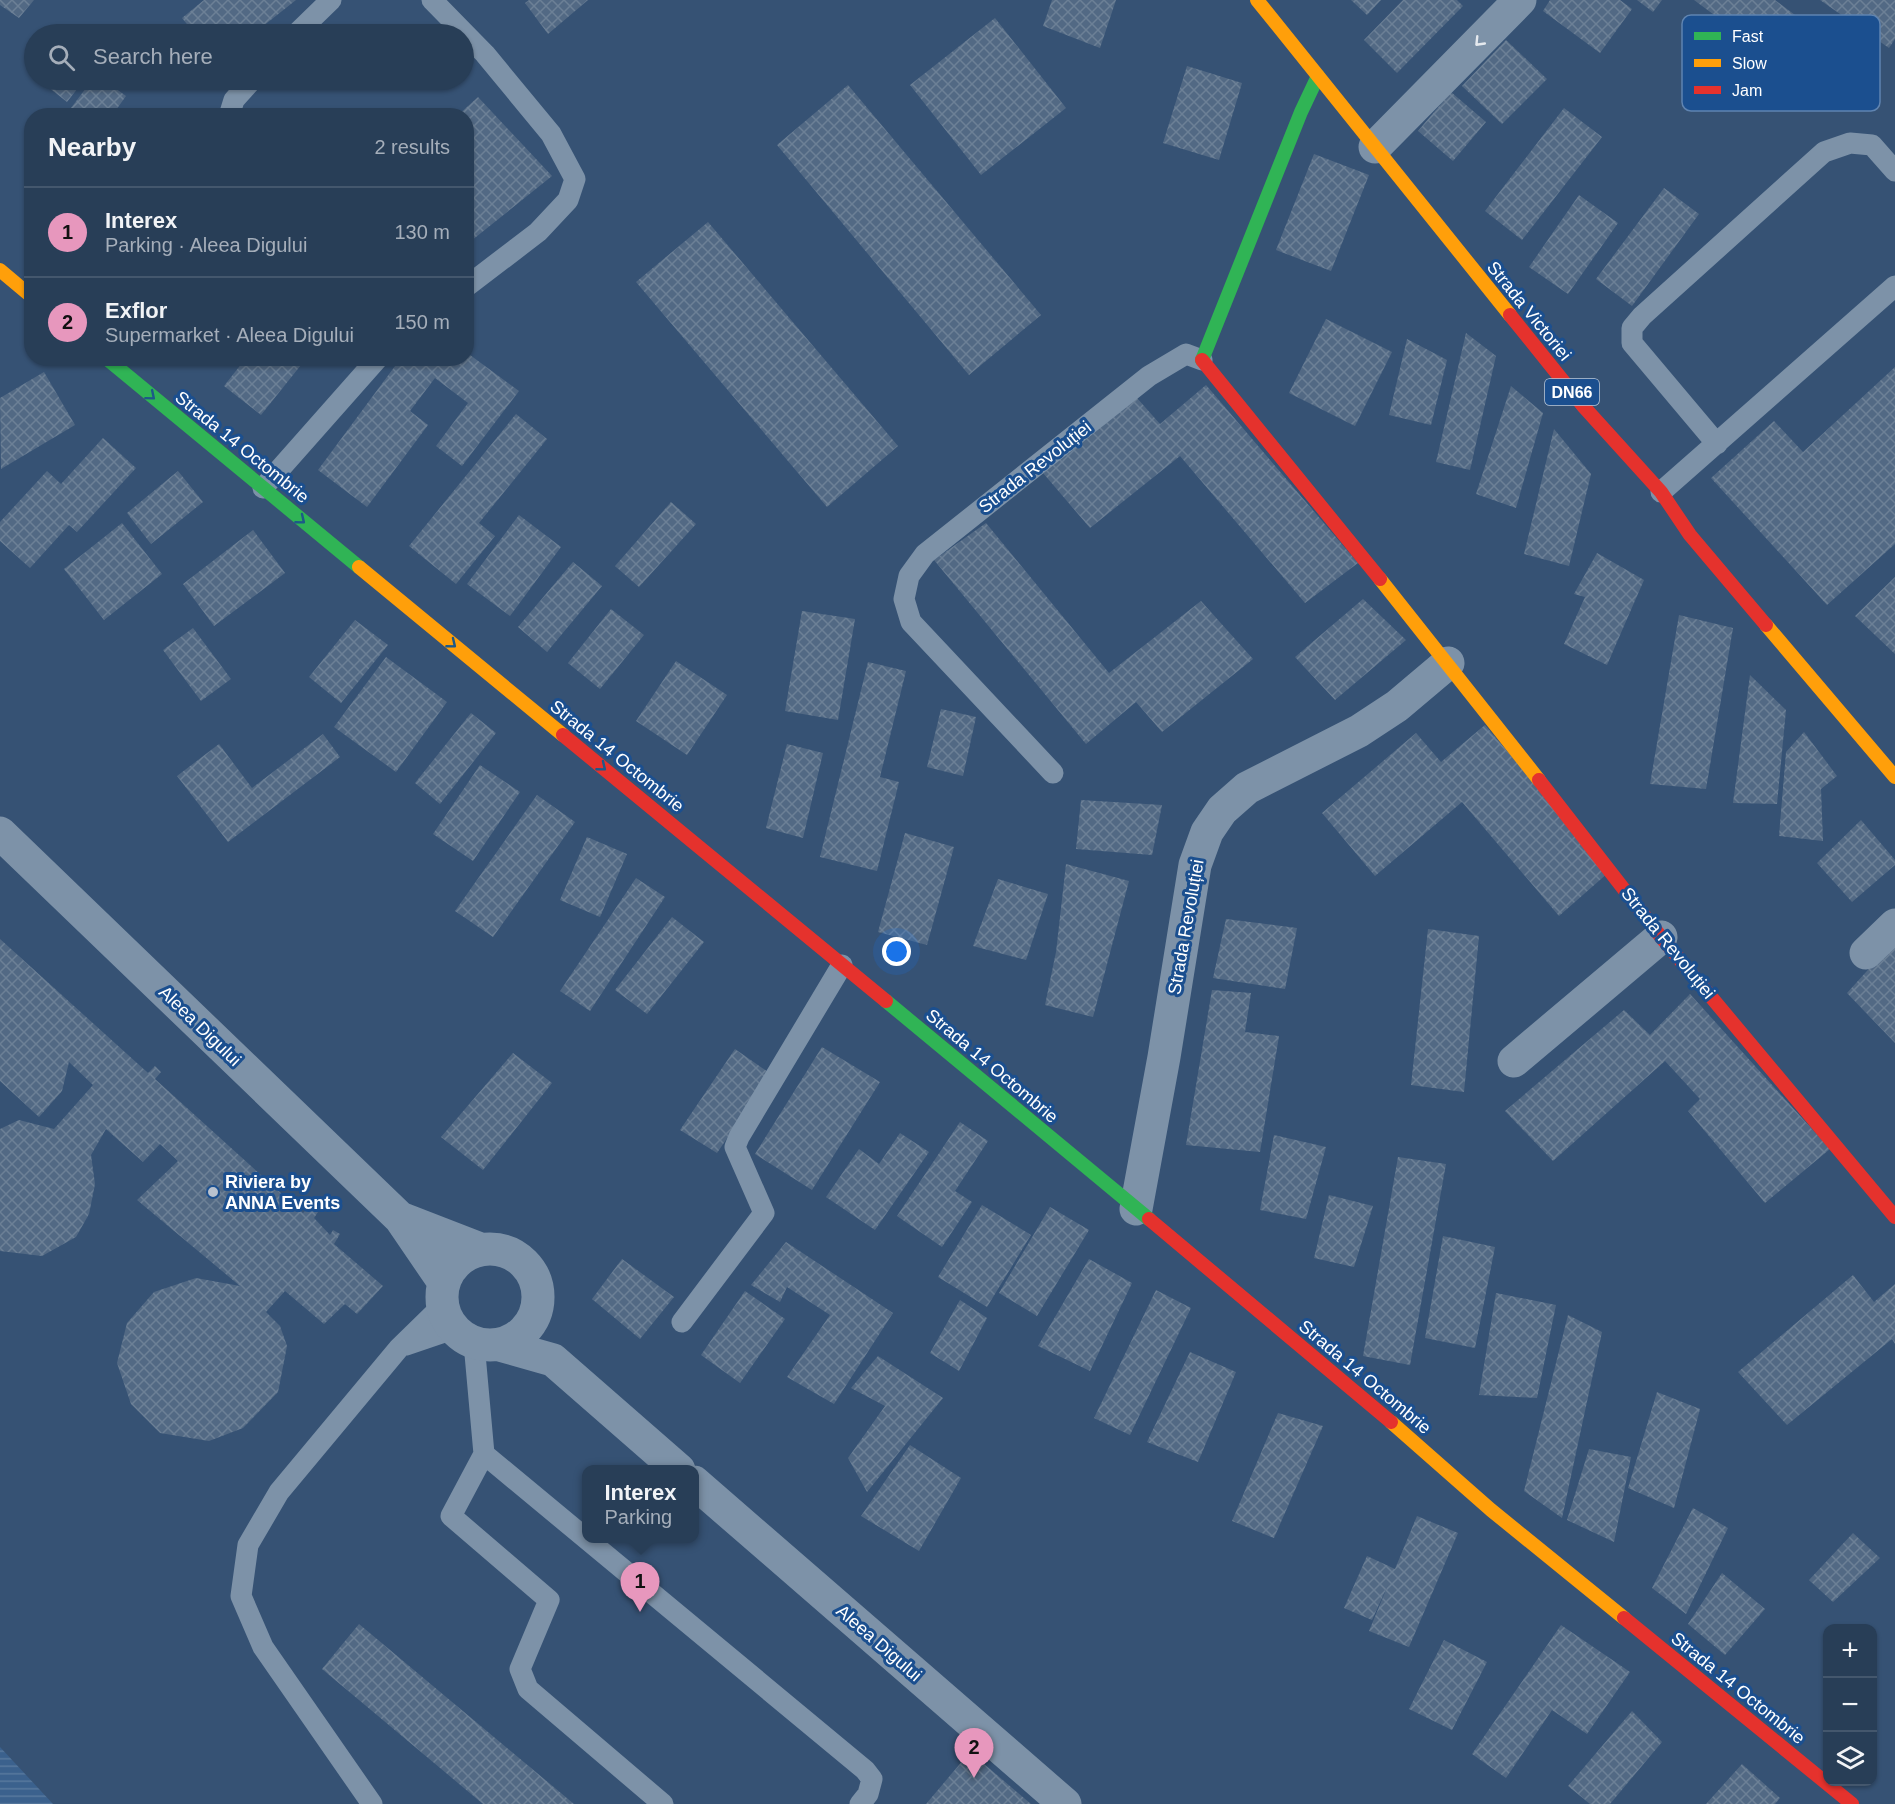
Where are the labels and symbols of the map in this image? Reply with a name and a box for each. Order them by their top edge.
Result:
legend [1682,15,1880,111]
text: Fast [1732,28,1764,45]
one-way arrow [1475,34,1486,45]
text: Slow [1732,55,1767,72]
text: Jam [1732,82,1762,99]
street label: Strada Victoriei [1483,257,1575,365]
road number: DN66 [1545,379,1599,405]
street label: Strada 14 Octombrie [171,387,313,507]
one-way arrow [144,388,155,399]
street label: Strada Revoluției [975,417,1095,517]
one-way arrow [294,512,305,523]
one-way arrow [445,636,456,647]
street label: Strada 14 Octombrie [546,696,688,816]
one-way arrow [596,760,607,771]
street label: Strada Revoluției [1164,858,1208,996]
street label: Strada Revoluției [1617,883,1719,1003]
your location [882,937,911,966]
street label: Aleea Digului [155,982,245,1070]
street label: Strada 14 Octombrie [922,1005,1062,1127]
place label: Riviera by ANNA Events [225,1172,340,1213]
marker: Riviera by ANNA Events [206,1185,220,1199]
street label: Strada 14 Octombrie [1295,1316,1435,1438]
pin: 1 [620,1562,660,1612]
street label: Aleea Digului [832,1601,926,1685]
street label: Strada 14 Octombrie [1667,1628,1809,1748]
pin: 2 [954,1728,994,1778]

